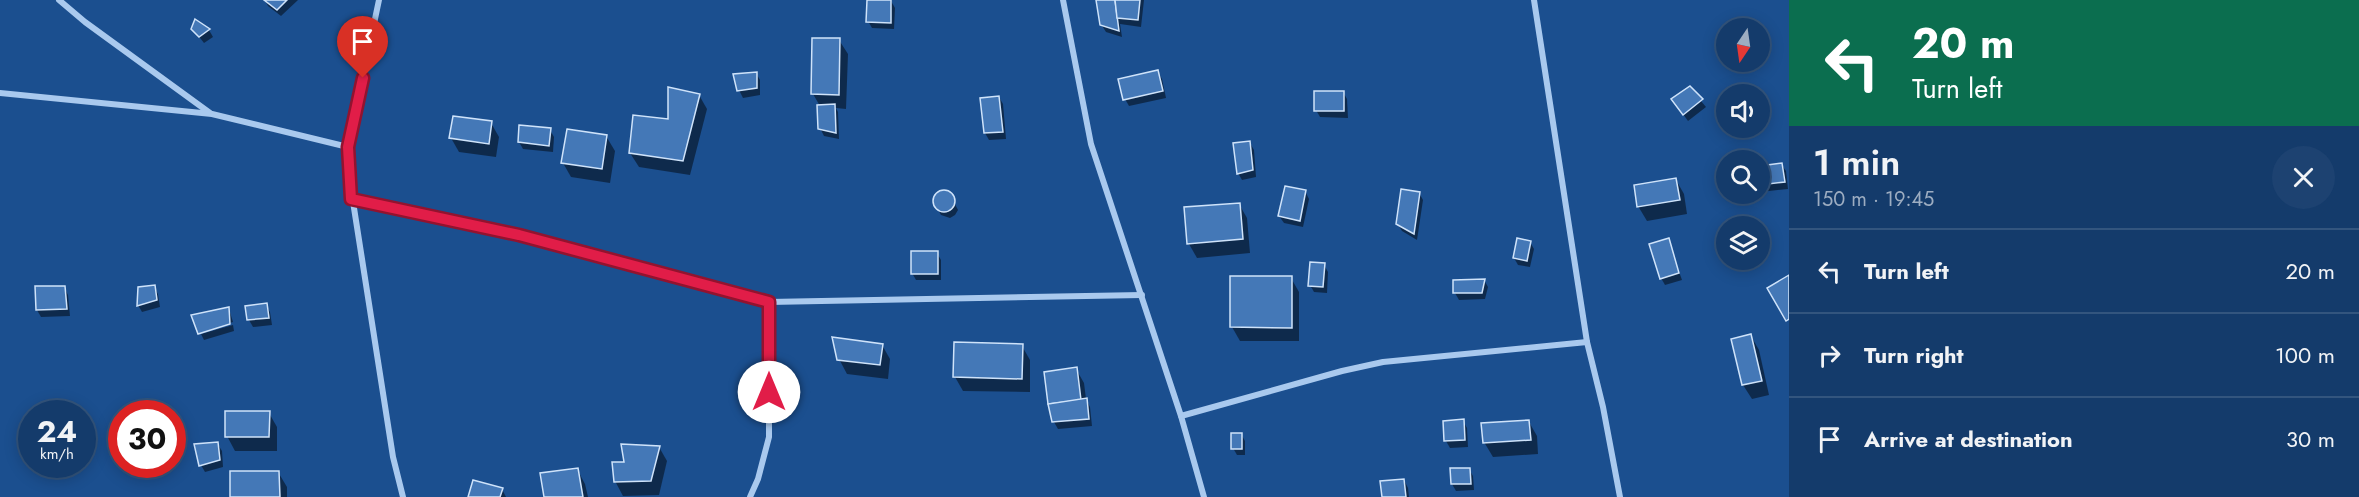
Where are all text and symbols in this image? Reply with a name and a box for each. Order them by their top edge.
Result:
text: 20 m [1912,13,2014,74]
pin [337,16,388,78]
north arrow [1716,18,1770,72]
map controls [1716,18,1770,270]
icon: left [1813,24,1891,102]
icon: arrive [346,25,379,58]
text: Turn left [1912,69,2002,108]
button: sound [1716,84,1770,138]
text: 1 min [1813,136,1900,188]
button: close [2272,146,2335,209]
button: search [1716,150,1770,204]
text: 150 m · 19:45 [1813,185,1934,214]
button: layers [1716,216,1770,270]
icon: left [1813,255,1846,288]
text: Turn left [1864,255,1949,287]
text: 20 m [2286,255,2335,287]
icon: right [1813,339,1846,372]
text: Turn right [1864,339,1964,371]
text: 100 m [2275,339,2335,371]
position arrow [737,360,801,424]
speed limit sign: 30 [108,400,186,478]
text: 24 [37,410,77,453]
icon: arrive [1813,423,1846,456]
text: Arrive at destination [1864,423,2073,455]
text: 30 m [2286,423,2335,455]
text: km/h [40,443,74,465]

